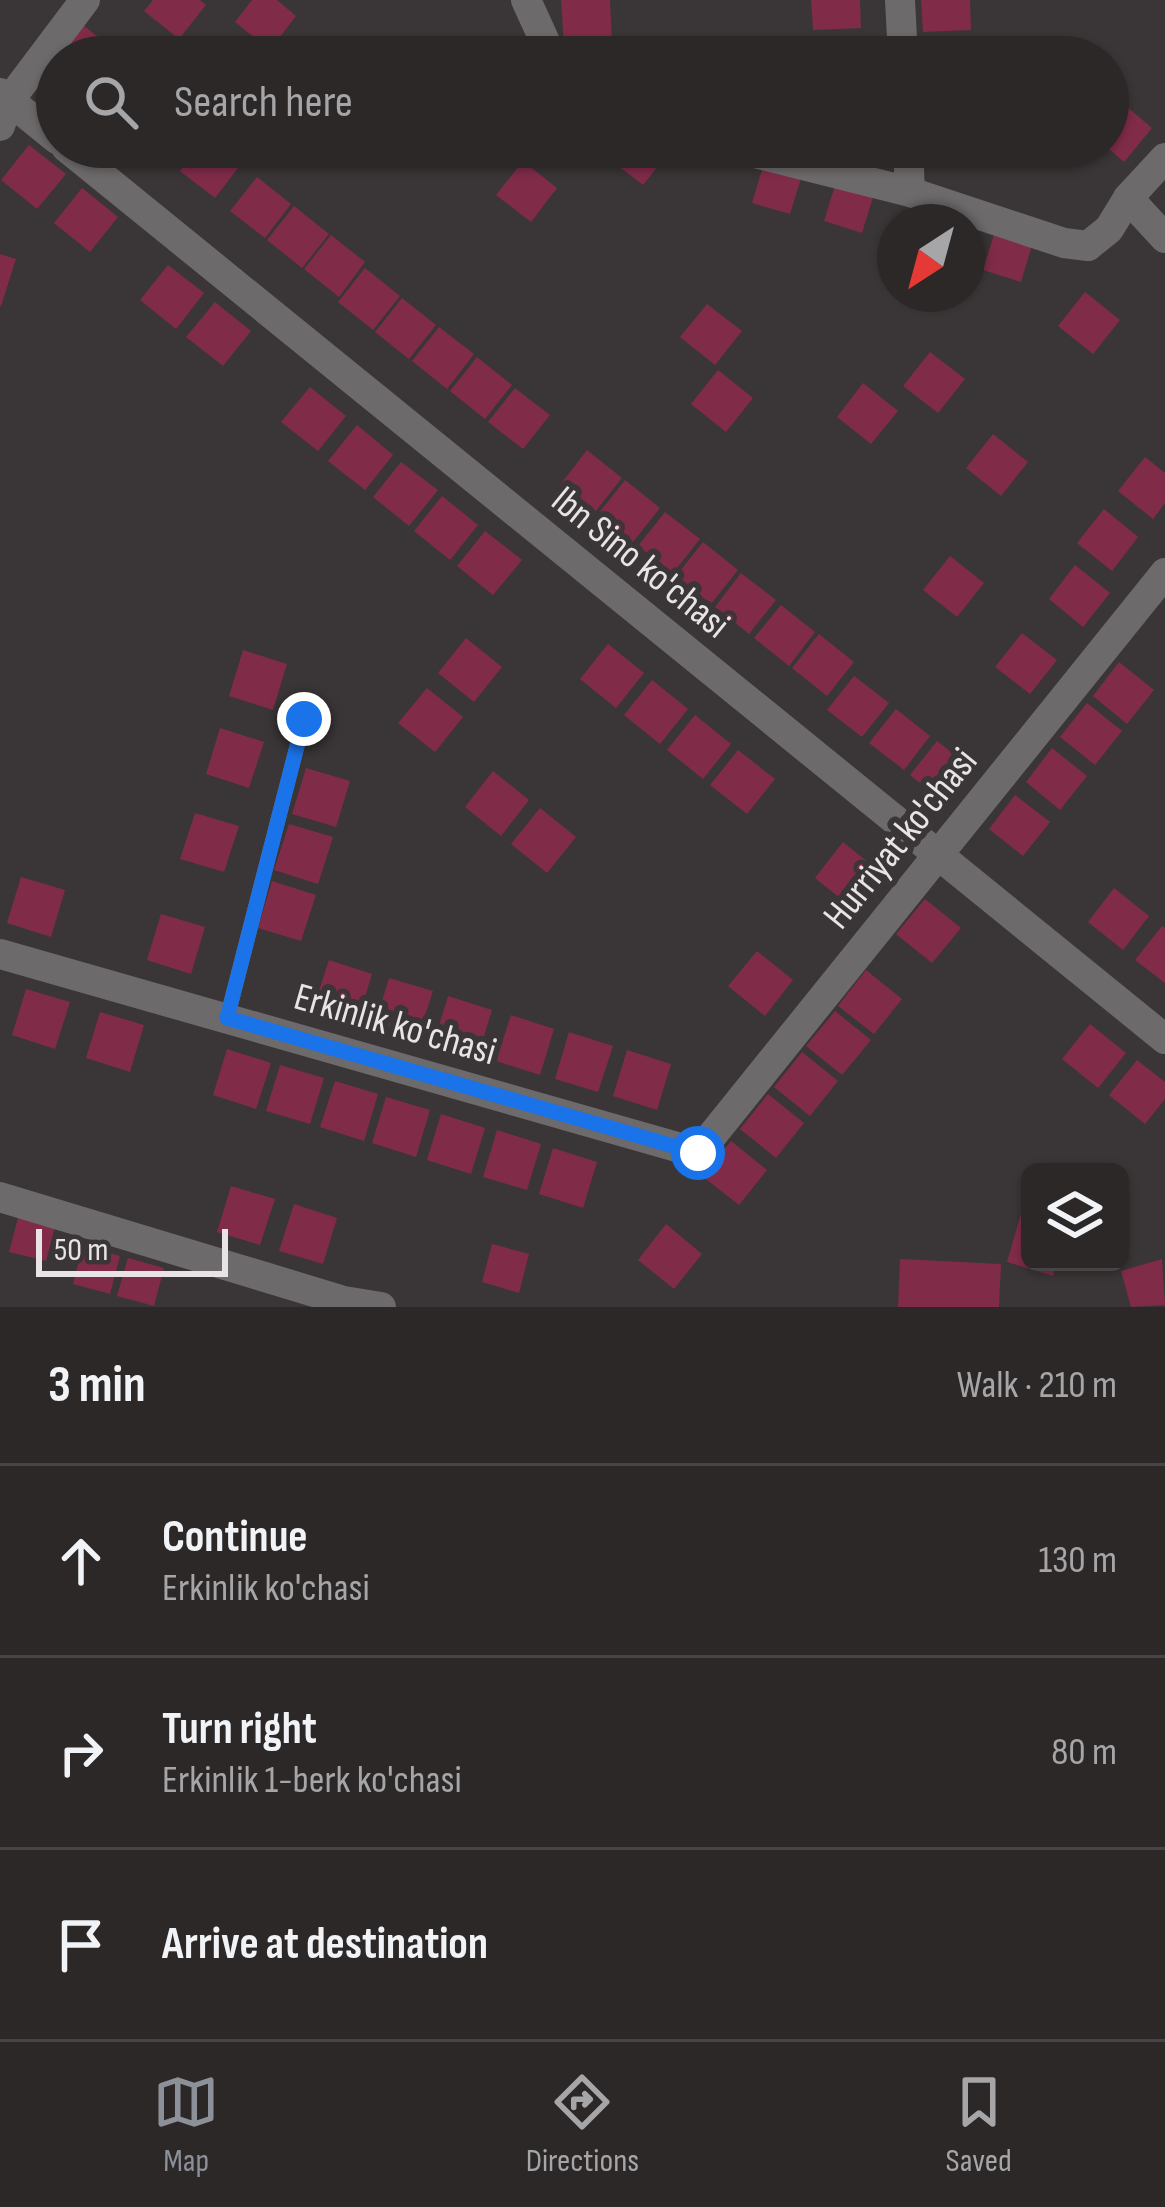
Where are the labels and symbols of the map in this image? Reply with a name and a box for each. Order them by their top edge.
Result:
north arrow [877,204,985,312]
street label: Ibn Sino ko'chasi [542,477,738,649]
route end [277,692,331,746]
street label: Hurriyat ko'chasi [814,739,988,939]
street label: Erkinlik ko'chasi [289,974,501,1076]
route start [671,1126,725,1180]
scale bar [36,1223,228,1276]

